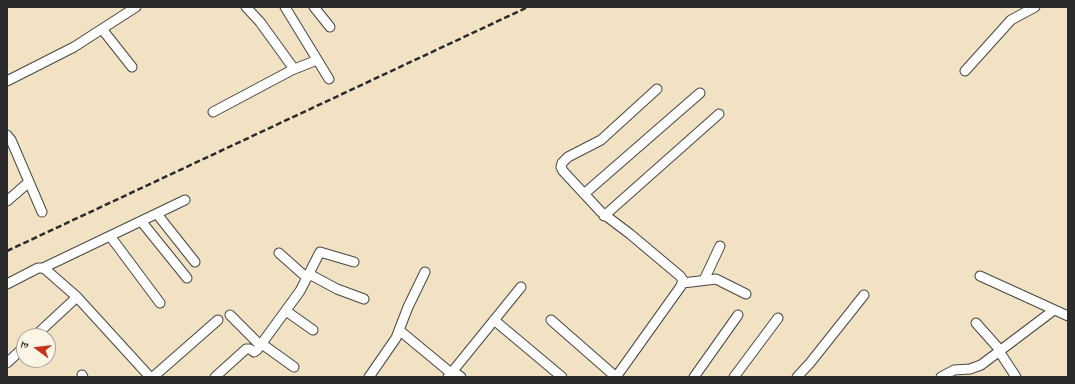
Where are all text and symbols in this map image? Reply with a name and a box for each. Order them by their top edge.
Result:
north arrow [16,328,56,368]
text: उ [18,341,33,350]

